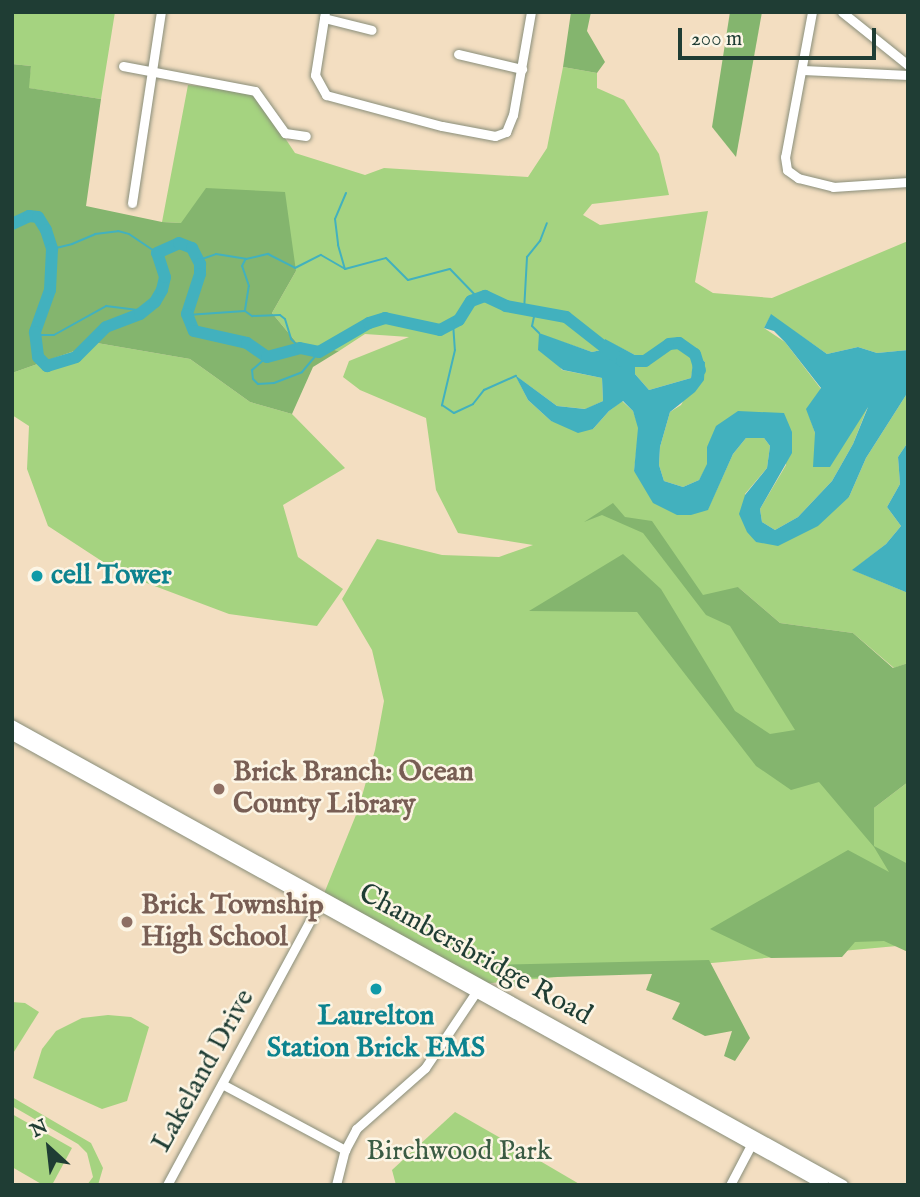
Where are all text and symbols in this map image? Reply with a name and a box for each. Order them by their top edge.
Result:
scale bar [682,14,880,58]
text: 200 m [691,26,742,53]
place label: cell Tower [51,559,171,593]
marker: cell Tower [29,568,45,584]
place label: Brick Branch: Ocean County Library [233,756,474,822]
marker: Brick Branch: Ocean County Library [211,781,227,797]
street label: Chambersbridge Road [353,877,597,1033]
place label: Brick Township High School [141,889,324,955]
marker: Brick Township High School [119,914,135,930]
marker: Laurelton Station Brick EMS [368,981,384,997]
street label: Lakeland Drive [146,984,262,1158]
place label: Laurelton Station Brick EMS [267,1000,485,1066]
north arrow [14,1113,84,1183]
text: N [27,1115,52,1144]
park label: Birchwood Park [366,1135,552,1169]

